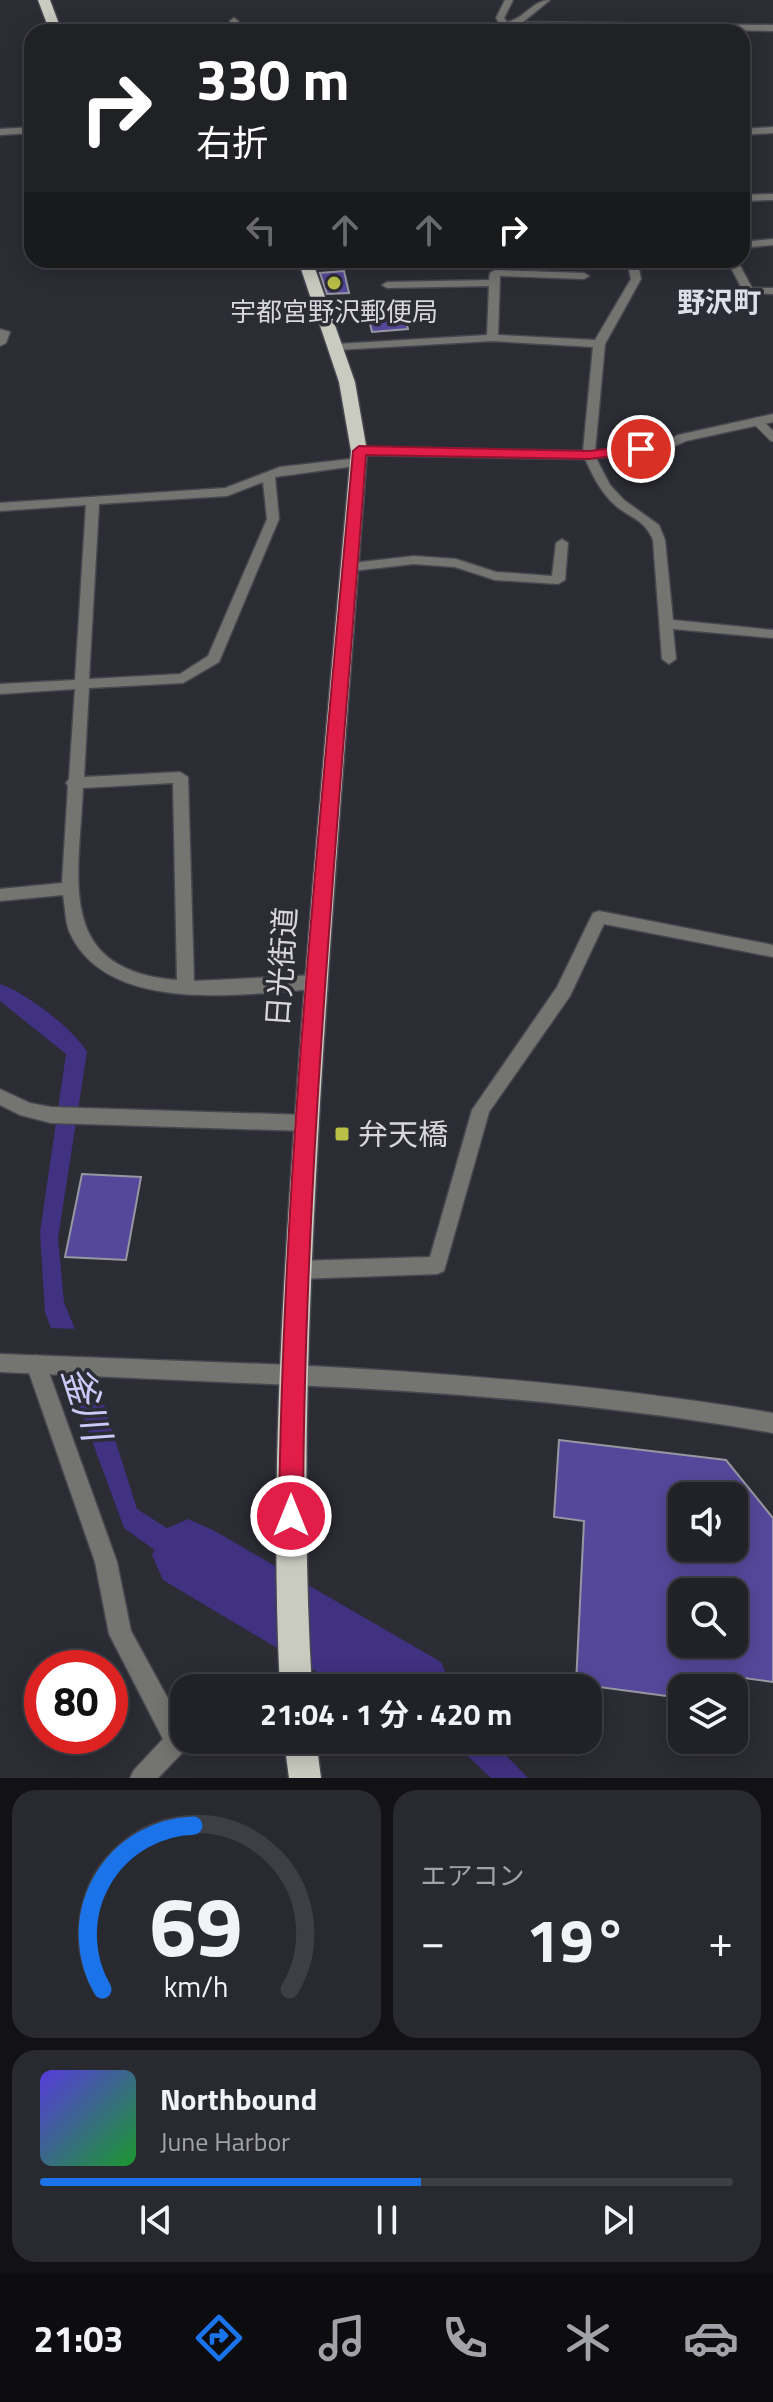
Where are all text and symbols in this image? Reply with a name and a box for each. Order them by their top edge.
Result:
text: 330 m [196,37,349,122]
icon: right [64,56,168,160]
text: 右折 [196,115,268,170]
icon: left [239,208,283,252]
icon: ahead [323,208,367,252]
icon: ahead [407,208,451,252]
icon: right [491,208,535,252]
marker: 宇都宮野沢郵便局 [325,274,343,292]
district label: 野沢町 [677,280,761,323]
place label: 宇都宮野沢郵便局 [230,292,438,331]
pin [607,415,675,483]
icon: arrive [619,427,663,471]
street label: 日光街道 [254,906,308,1028]
place label: 弁天橋 [358,1111,448,1157]
marker: 弁天橋 [333,1125,351,1143]
water label: 釜川 [48,1358,128,1452]
position arrow [249,1474,333,1558]
map controls [668,1482,748,1754]
button: sound [668,1482,748,1562]
button: search [668,1578,748,1658]
speed limit sign: 80 [24,1650,128,1754]
button: layers [668,1674,748,1754]
text: 21:04 · 1 分 · 420 m [260,1691,512,1737]
text: エアコン [421,1856,525,1895]
text: 69 [150,1862,243,1988]
text: 19° [526,1894,627,1985]
text: − [421,1907,445,1974]
text: + [708,1907,733,1974]
text: km/h [164,1965,229,2008]
text: Northbound [160,2076,317,2122]
text: June Harbor [160,2122,290,2161]
icon: previous [134,2198,178,2242]
icon: pause [365,2198,409,2242]
icon: next [596,2198,640,2242]
icon: directions [191,2310,247,2366]
icon: music [314,2310,370,2366]
icon: phone [437,2310,493,2366]
icon: climate [560,2310,616,2366]
icon: car [683,2310,739,2366]
text: 21:03 [34,2311,123,2366]

